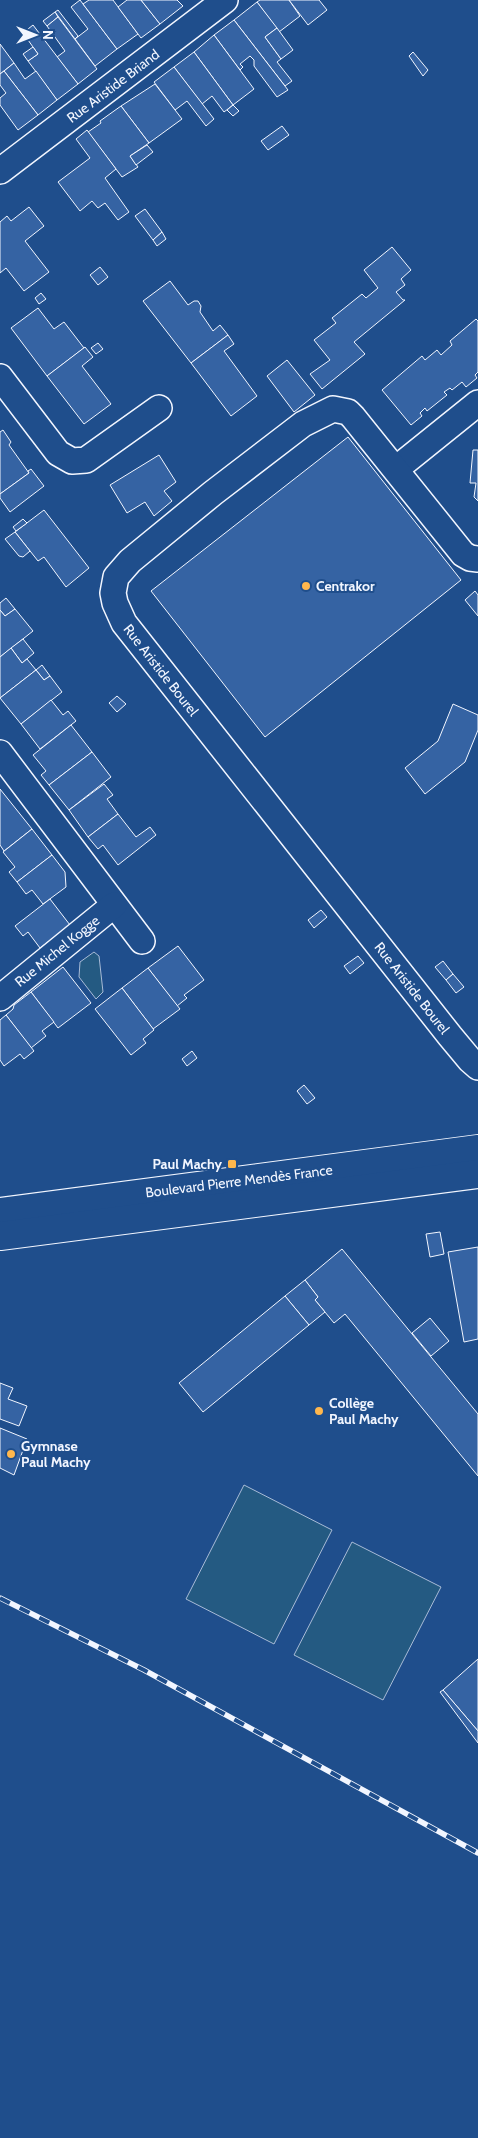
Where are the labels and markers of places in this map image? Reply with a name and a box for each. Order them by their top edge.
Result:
place label: Centrakor [316,577,375,595]
marker: Centrakor [300,580,312,592]
place label: Paul Machy [152,1155,222,1173]
marker: Paul Machy [226,1158,238,1170]
place label: Collège Paul Machy [329,1394,399,1428]
marker: Collège Paul Machy [313,1405,325,1417]
place label: Gymnase Paul Machy [21,1437,91,1471]
marker: Gymnase Paul Machy [5,1448,17,1460]

